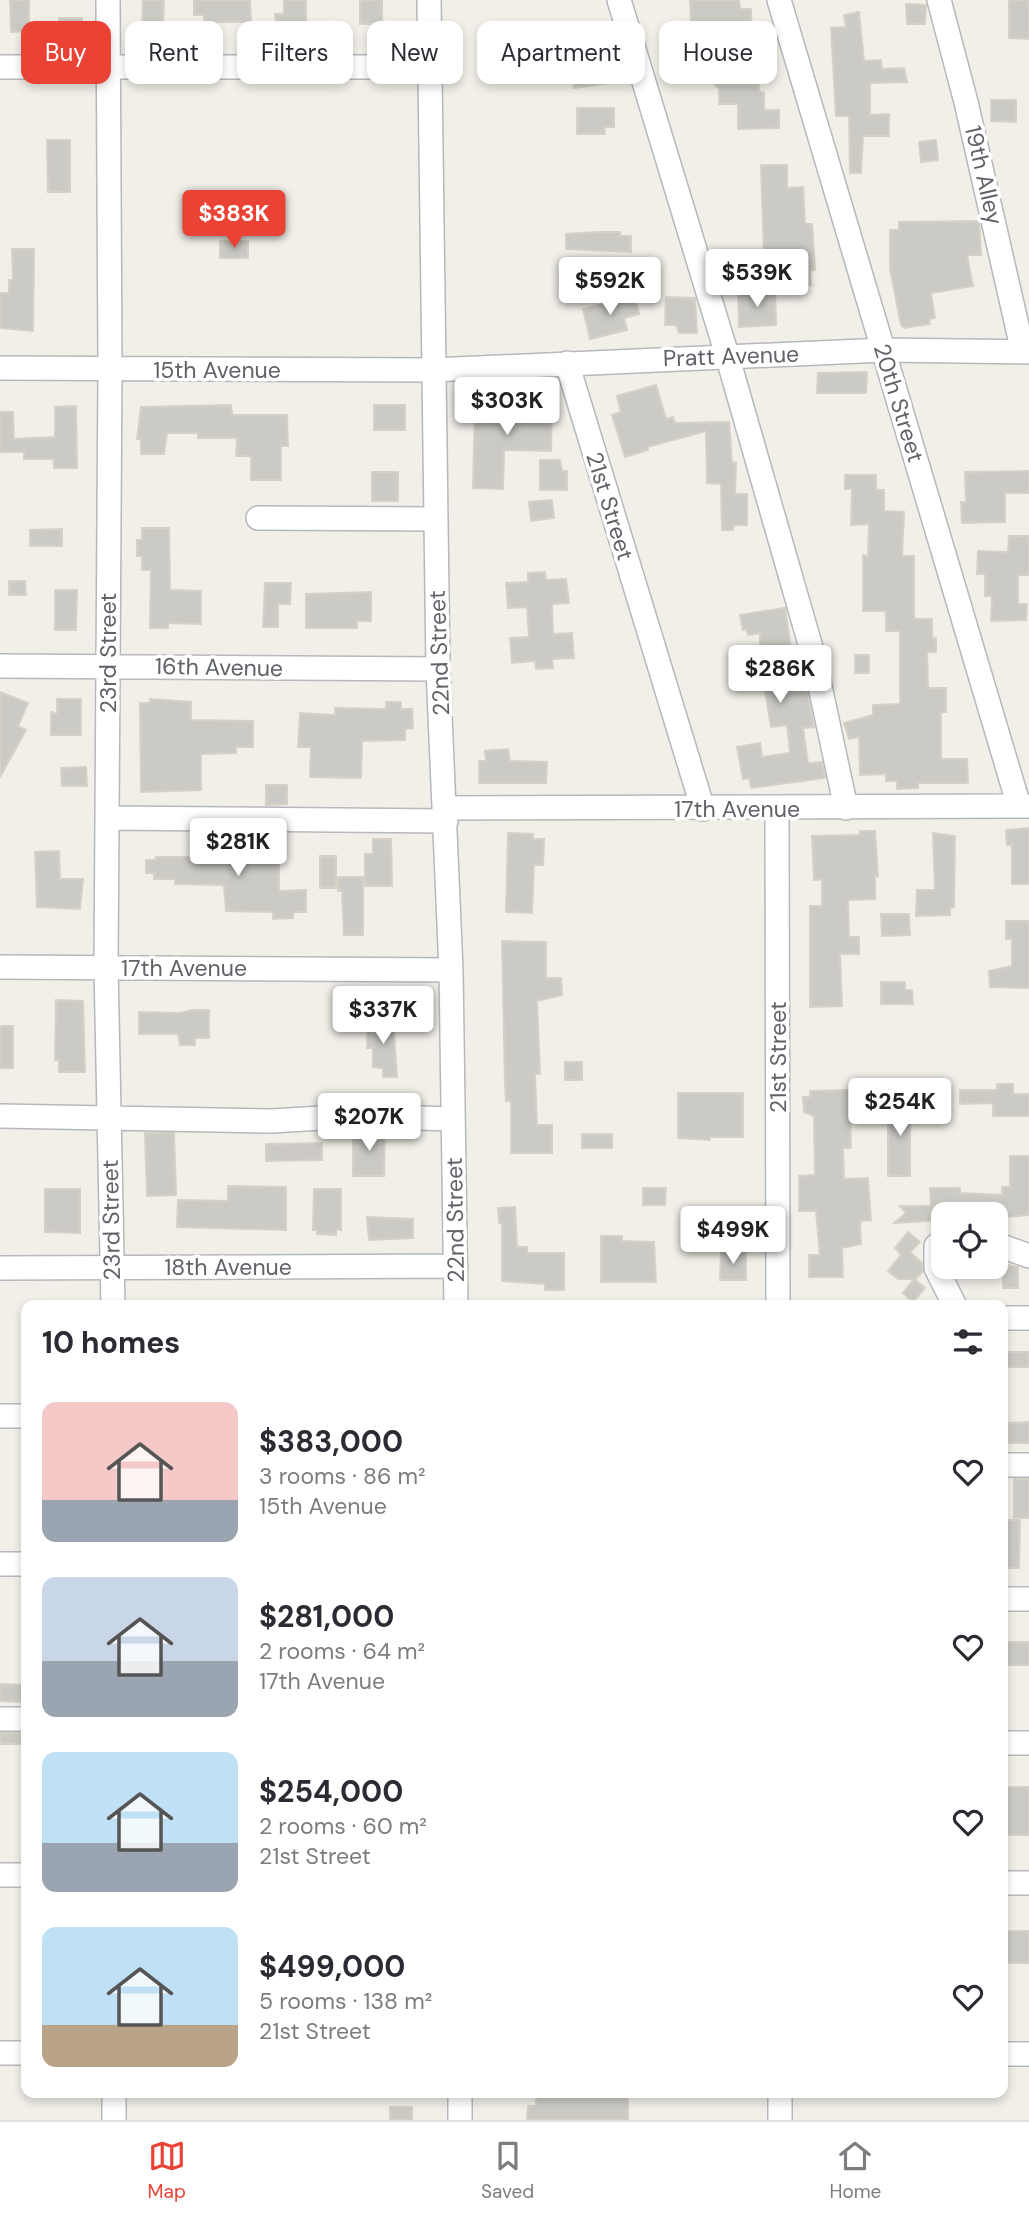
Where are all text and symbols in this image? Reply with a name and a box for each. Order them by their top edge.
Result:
chip: Buy [21,21,111,84]
chip: Rent [125,21,223,84]
chip: Filters [237,21,353,84]
chip: New [367,21,463,84]
chip: Apartment [477,21,645,84]
chip: House [659,21,777,84]
street label: 19th Alley [958,122,1010,228]
pin: $383K [185,190,283,250]
text: $383K [198,198,270,228]
pin: $539K [708,250,806,309]
text: $539K [721,257,793,287]
pin: $592K [561,258,659,317]
text: $592K [575,265,645,295]
street label: Pratt Avenue [662,339,800,373]
street label: 20th Street [867,340,931,466]
street label: 15th Avenue [153,355,281,385]
pin: $303K [458,378,556,437]
text: $303K [471,385,543,415]
street label: 21st Street [579,448,641,564]
street label: 22nd Street [422,590,456,716]
street label: 23rd Street [93,593,123,713]
pin: $286K [731,646,829,705]
street label: 16th Avenue [155,651,283,683]
text: $286K [744,653,816,683]
street label: 17th Avenue [674,794,800,824]
pin: $281K [189,818,287,878]
text: $281K [206,826,270,856]
street label: 17th Avenue [121,953,247,983]
pin: $337K [334,986,432,1046]
text: $337K [349,994,417,1024]
street label: 21st Street [763,1001,793,1113]
pin: $254K [851,1078,949,1138]
text: $254K [864,1086,936,1116]
pin: $207K [320,1094,418,1153]
text: $207K [334,1101,404,1131]
street label: 22nd Street [439,1157,471,1283]
street label: 23rd Street [95,1159,127,1281]
map controls [931,1202,1008,1279]
button: locate [931,1202,1008,1279]
pin: $499K [684,1206,782,1266]
text: $499K [696,1214,770,1244]
street label: 18th Avenue [164,1252,292,1282]
text: 10 homes [42,1323,180,1362]
icon: filters [949,1323,987,1361]
text: $383,000 [259,1422,403,1461]
icon: home [98,1430,182,1514]
icon: heart [949,1453,987,1491]
text: 3 rooms · 86 m² [259,1461,426,1491]
text: 15th Avenue [259,1491,387,1521]
text: $281,000 [259,1597,394,1636]
icon: home [98,1605,182,1689]
icon: heart [949,1628,987,1666]
text: 2 rooms · 64 m² [259,1636,425,1666]
text: 17th Avenue [259,1666,385,1696]
text: $254,000 [259,1772,403,1811]
icon: home [98,1780,182,1864]
icon: heart [949,1803,987,1841]
text: 2 rooms · 60 m² [259,1811,427,1841]
text: 21st Street [259,1841,371,1871]
text: $499,000 [259,1947,405,1986]
icon: home [98,1955,182,2039]
icon: heart [949,1978,987,2016]
text: 5 rooms · 138 m² [259,1986,432,2016]
text: 21st Street [259,2016,371,2046]
tab: Map [148,2137,186,2204]
tab: Saved [481,2137,534,2204]
tab: Home [829,2137,881,2204]

